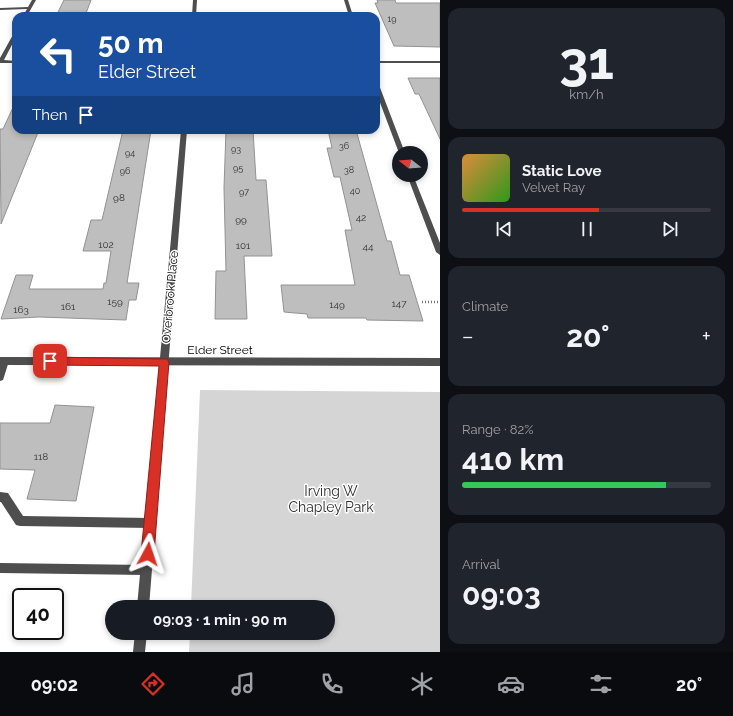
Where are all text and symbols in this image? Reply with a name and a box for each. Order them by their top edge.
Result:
house number: 19 [387,14,397,24]
text: 50 m [98,27,164,60]
icon: left [32,28,84,80]
text: 31 [559,30,614,91]
text: Elder Street [98,61,196,82]
text: km/h [569,87,604,102]
icon: arrive [75,104,97,126]
text: Then [32,106,67,124]
house number: 36 [339,141,350,151]
house number: 93 [231,144,241,154]
north arrow [392,146,428,182]
map controls [392,146,428,182]
house number: 94 [125,148,135,158]
text: Static Love [522,162,601,180]
house number: 95 [233,163,243,173]
house number: 38 [344,165,354,175]
house number: 96 [120,166,131,176]
text: Velvet Ray [522,180,585,195]
house number: 40 [350,186,361,196]
house number: 97 [239,187,249,197]
house number: 98 [113,192,125,203]
house number: 42 [356,212,366,223]
house number: 99 [235,214,247,225]
icon: previous [493,218,515,240]
icon: pause [576,218,598,240]
icon: next [659,218,681,240]
house number: 102 [98,239,114,250]
house number: 101 [236,240,251,251]
house number: 44 [363,241,374,252]
street label: Overbrook Place [159,250,181,344]
house number: 159 [107,296,123,307]
house number: 147 [391,298,407,309]
house number: 149 [329,299,345,310]
text: Climate [462,299,508,314]
house number: 161 [61,301,76,312]
house number: 163 [13,304,29,315]
text: 20° [566,319,610,354]
text: − [462,323,474,349]
text: + [702,323,711,349]
street label: Elder Street [187,343,253,357]
pin [33,344,67,378]
icon: arrive [39,350,61,372]
text: Range · 82% [462,422,534,437]
text: 410 km [462,442,564,477]
house number: 118 [34,451,48,462]
park label: Irving W Chapley Park [288,483,374,515]
position arrow [127,533,169,575]
text: Arrival [462,557,500,572]
text: 09:03 [462,577,541,612]
speed limit sign: 40 [12,588,64,640]
text: 09:03 · 1 min · 90 m [153,611,287,629]
icon: directions [139,670,167,698]
icon: music [229,670,257,698]
icon: phone [318,670,346,698]
icon: climate [408,670,436,698]
icon: car [497,670,525,698]
icon: filters [587,670,615,698]
text: 09:02 [31,674,78,695]
text: 20° [676,674,702,695]

